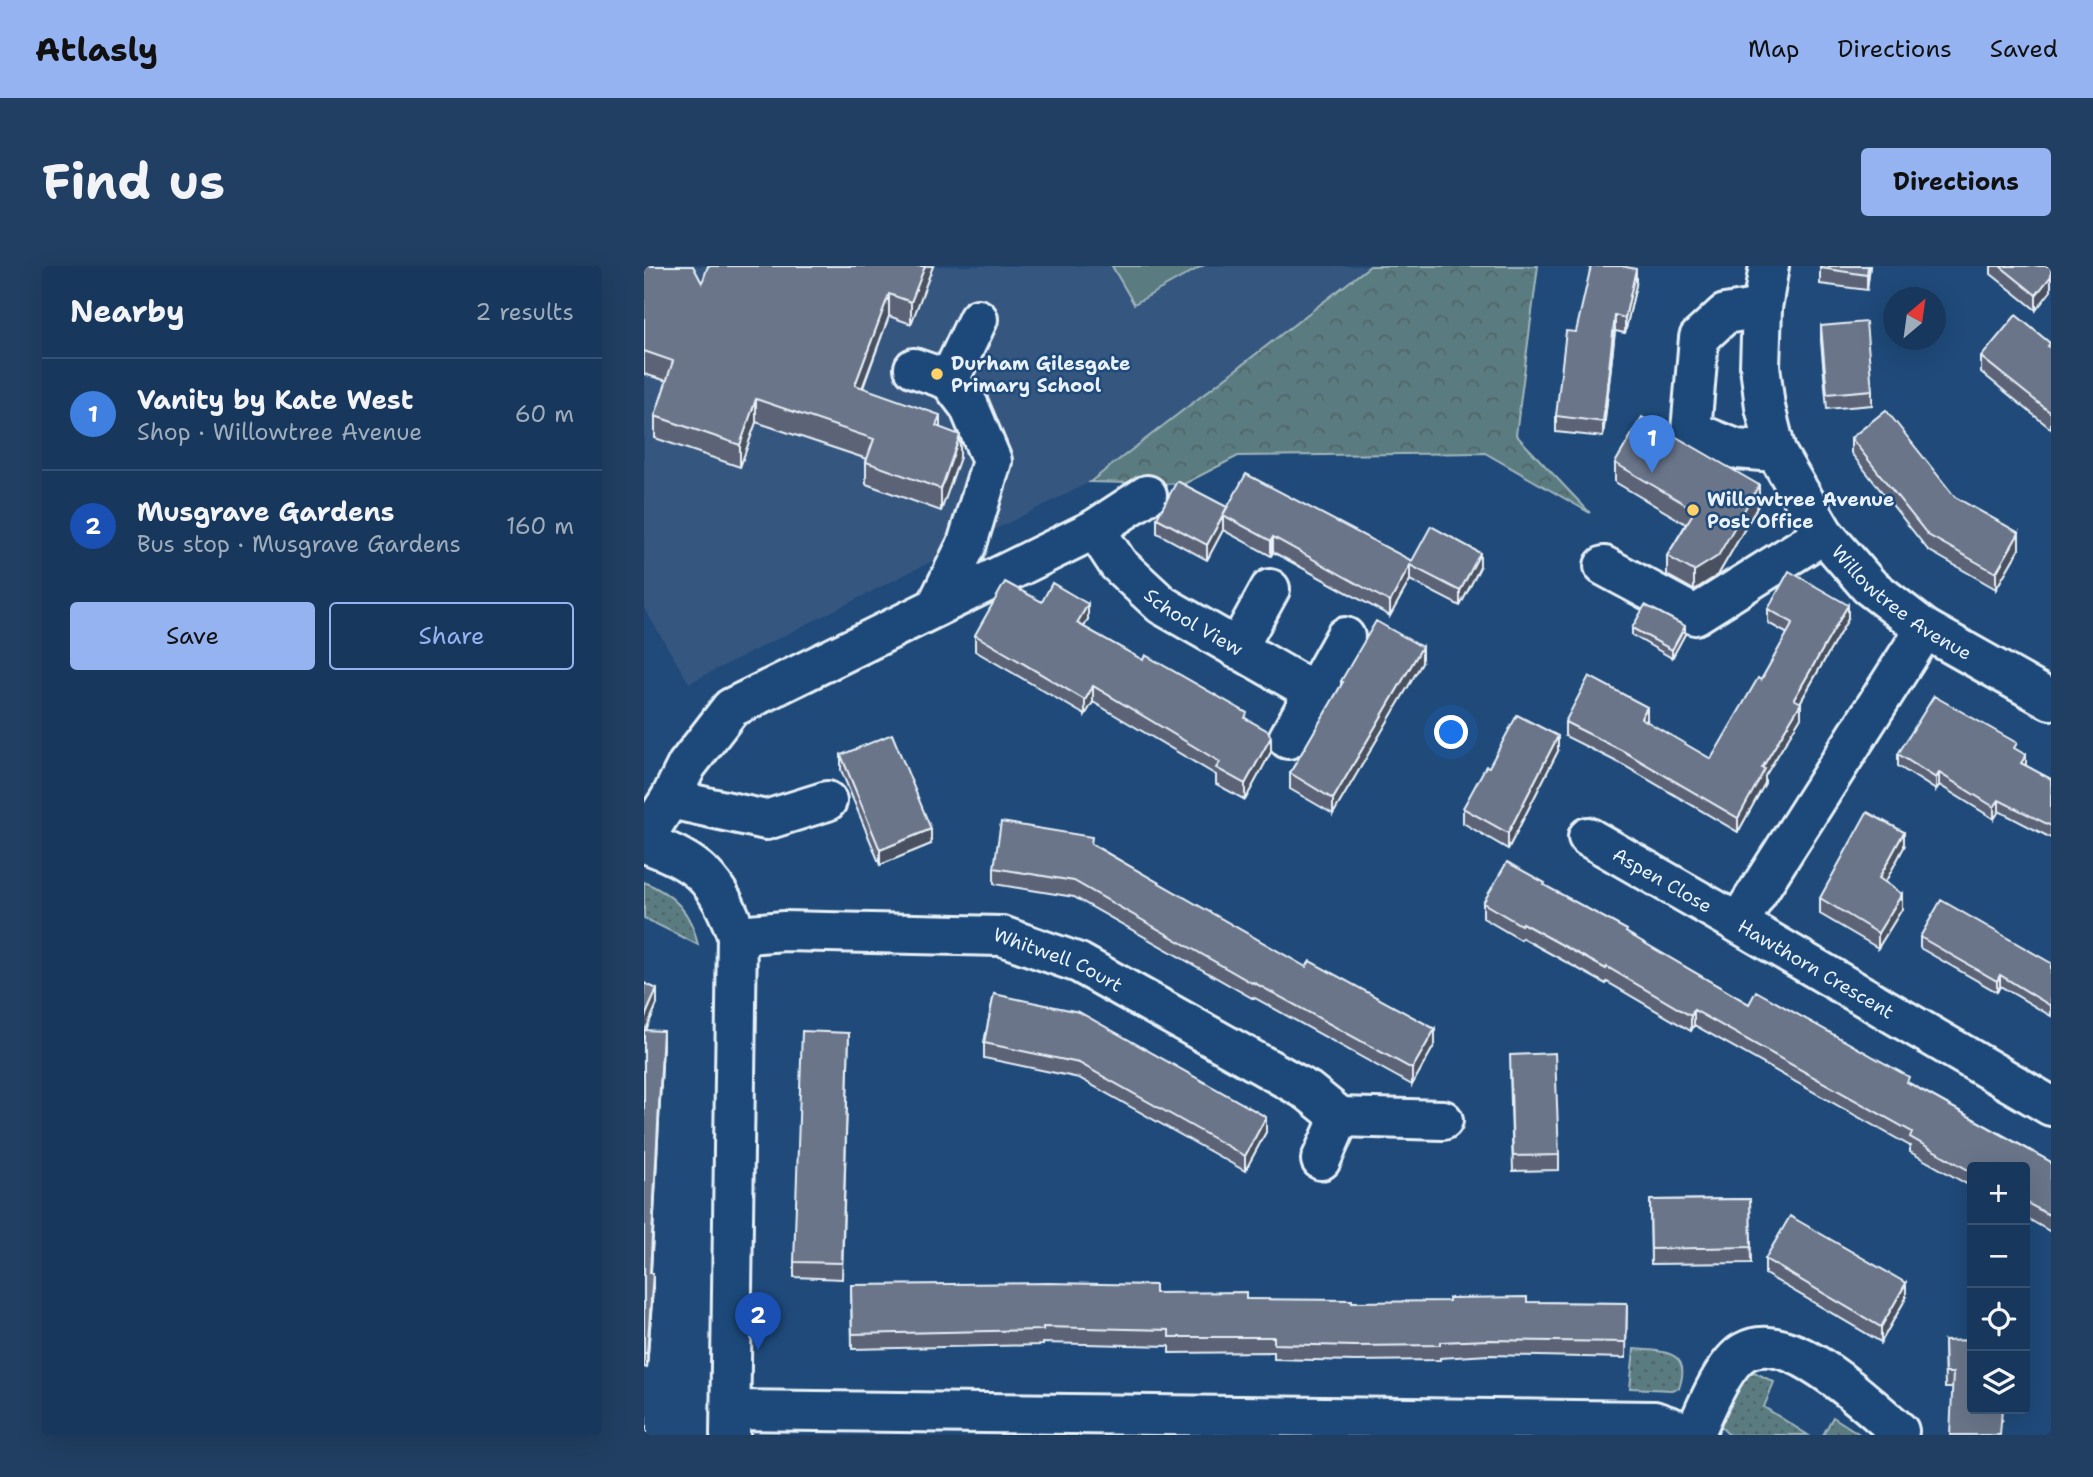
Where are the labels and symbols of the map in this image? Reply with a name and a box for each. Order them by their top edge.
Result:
north arrow [1883,287,1946,350]
place label: Durham Gilesgate Primary School [951,351,1130,398]
marker: Durham Gilesgate Primary School [929,366,945,382]
pin: 1 [1629,415,1675,473]
place label: Willowtree Avenue Post Office [1707,487,1894,534]
marker: Willowtree Avenue Post Office [1685,502,1701,518]
street label: Willowtree Avenue [1826,540,1976,666]
street label: School View [1139,583,1247,662]
your location [1434,715,1468,749]
street label: Aspen Close [1608,842,1716,919]
street label: Hawthorn Crescent [1733,914,1899,1025]
street label: Whitwell Court [990,922,1127,998]
pin: 2 [735,1292,781,1350]

